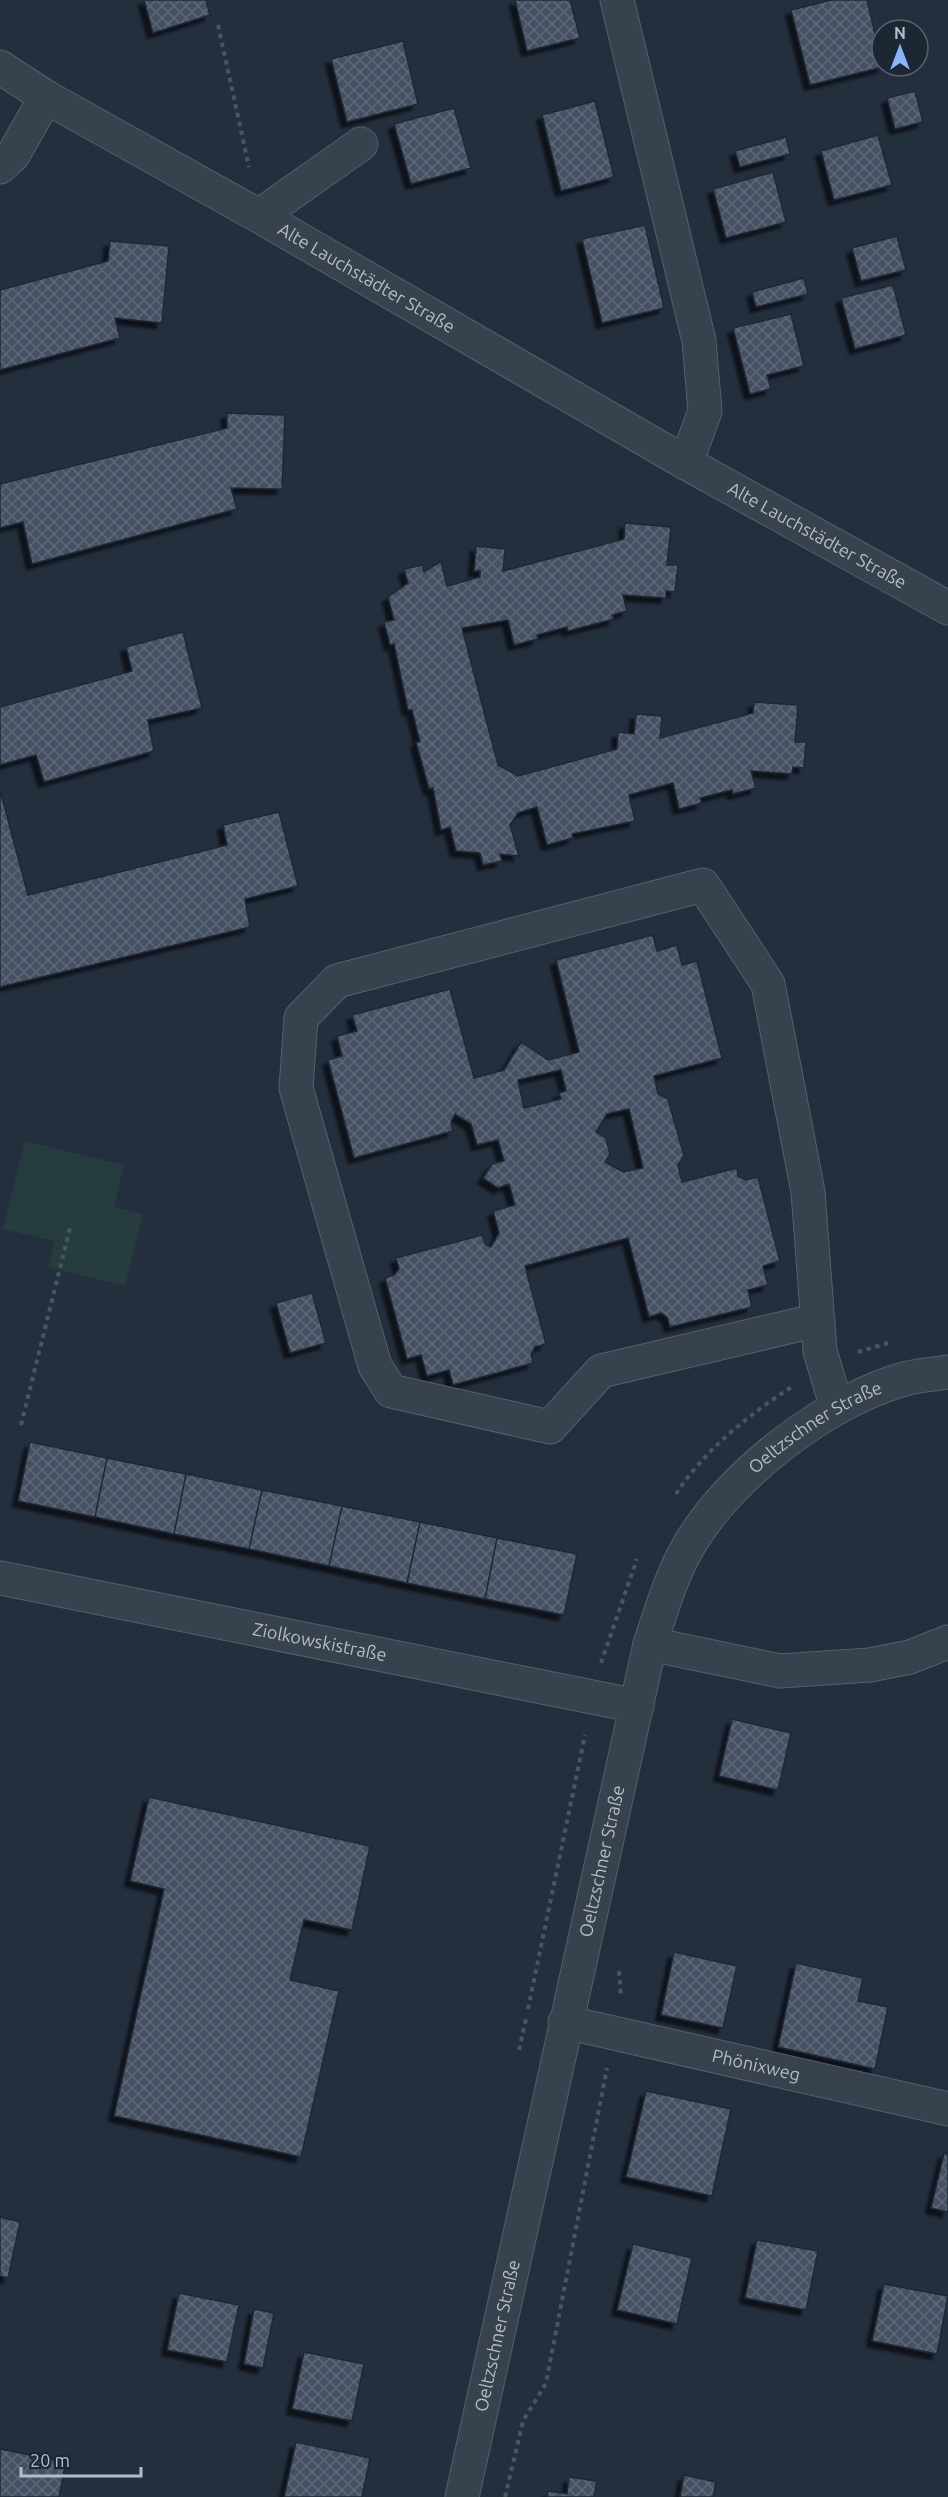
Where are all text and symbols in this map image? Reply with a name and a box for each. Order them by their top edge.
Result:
north arrow [870,18,930,78]
text: N [894,24,906,42]
street label: Alte Lauchstädter Straße [275,218,459,336]
street label: Alte Lauchstädter Straße [725,477,910,592]
street label: Oeltzschner Straße [744,1377,884,1477]
street label: Ziolkowskistraße [251,1618,389,1664]
street label: Oeltzschner Straße [575,1783,628,1939]
street label: Phönixweg [710,2045,802,2084]
street label: Oeltzschner Straße [470,2258,523,2413]
scale bar [21,2440,141,2478]
text: 20 m [30,2450,70,2470]

